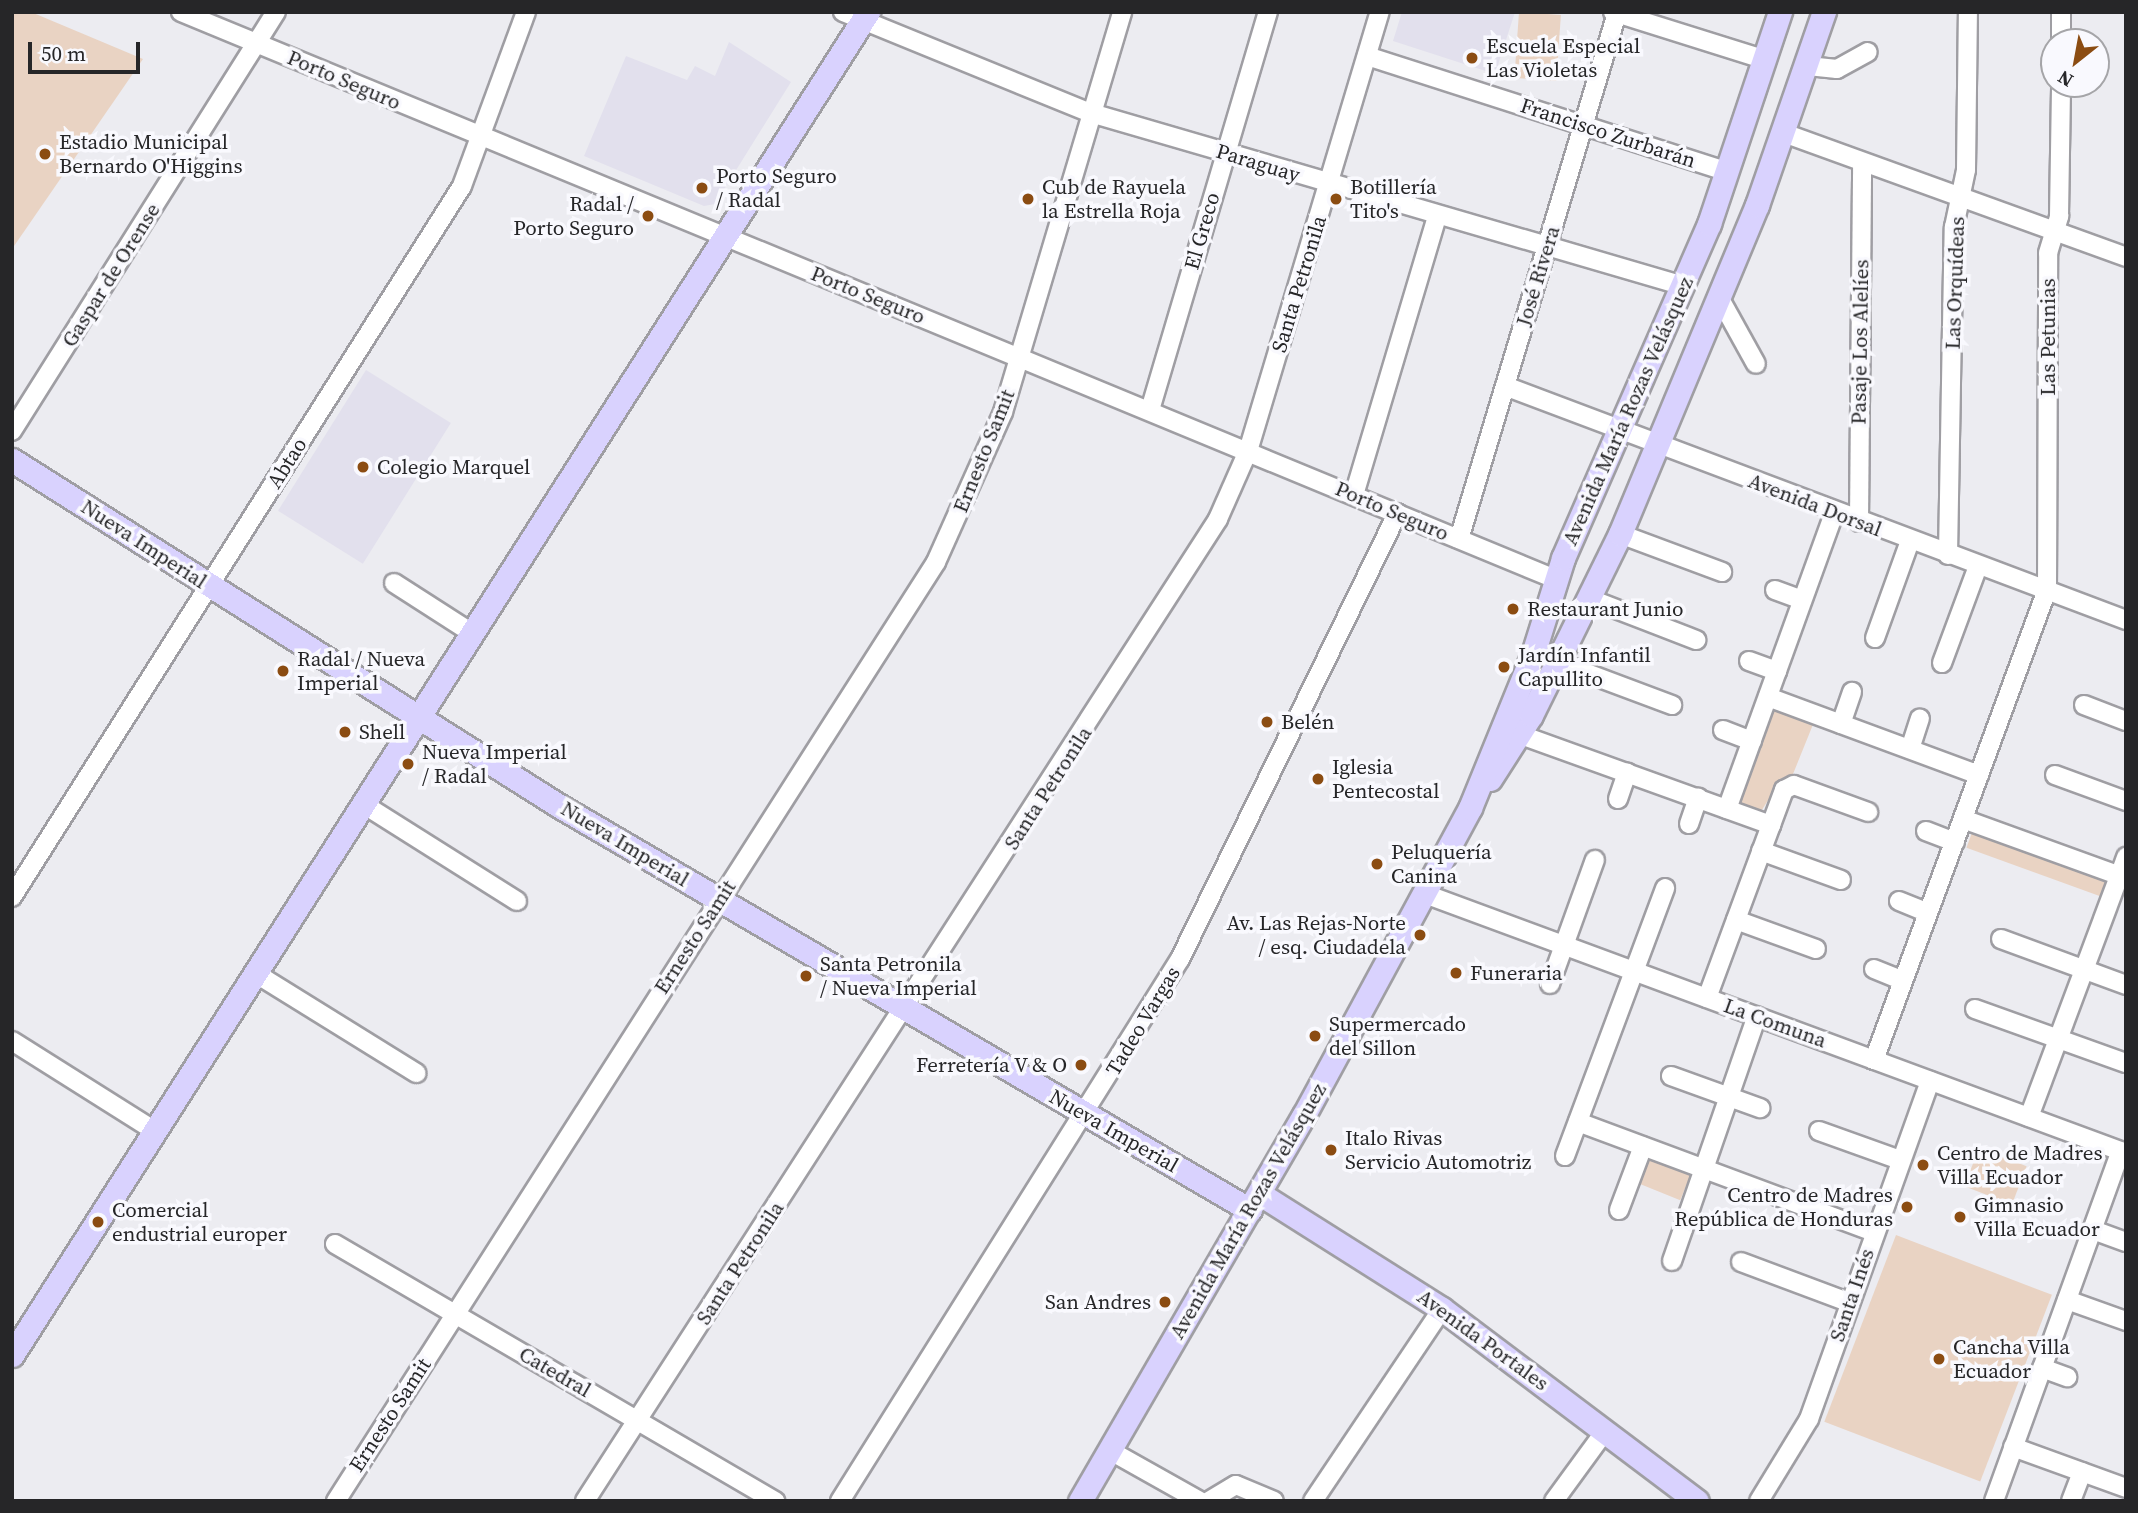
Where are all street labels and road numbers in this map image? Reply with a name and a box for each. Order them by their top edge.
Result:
street label: Porto Seguro [283,45,405,115]
street label: Francisco Zurbarán [1517,93,1699,173]
street label: Paraguay [1213,138,1303,188]
street label: El Greco [1179,189,1225,273]
street label: Gaspar de Orense [57,198,165,352]
street label: Santa Petronila [1266,213,1332,355]
street label: Las Orquídeas [1940,216,1970,350]
street label: José Rivera [1511,223,1565,329]
street label: Pasaje Los Alelíes [1846,259,1874,425]
street label: Porto Seguro [807,261,929,329]
street label: Avenida María Rozas Velásquez [1557,273,1699,549]
street label: Las Petunias [2035,278,2061,396]
street label: Ernesto Samit [948,386,1020,516]
street label: Abtao [262,433,312,493]
street label: Avenida Dorsal [1745,468,1885,542]
street label: Porto Seguro [1331,476,1453,546]
street label: Nueva Imperial [76,494,212,594]
street label: Santa Petronila [999,722,1097,854]
street label: Nueva Imperial [556,796,694,892]
street label: Ernesto Samit [649,875,741,999]
street label: Tadeo Vargas [1100,962,1186,1080]
street label: La Comuna [1720,993,1830,1053]
street label: Avenida María Rozas Velásquez [1164,1078,1332,1344]
street label: Nueva Imperial [1045,1084,1183,1178]
street label: Santa Petronila [691,1197,789,1329]
street label: Santa Inés [1824,1245,1880,1345]
street label: Avenida Portales [1412,1284,1554,1396]
street label: Catedral [515,1341,595,1403]
street label: Ernesto Samit [344,1353,436,1477]

